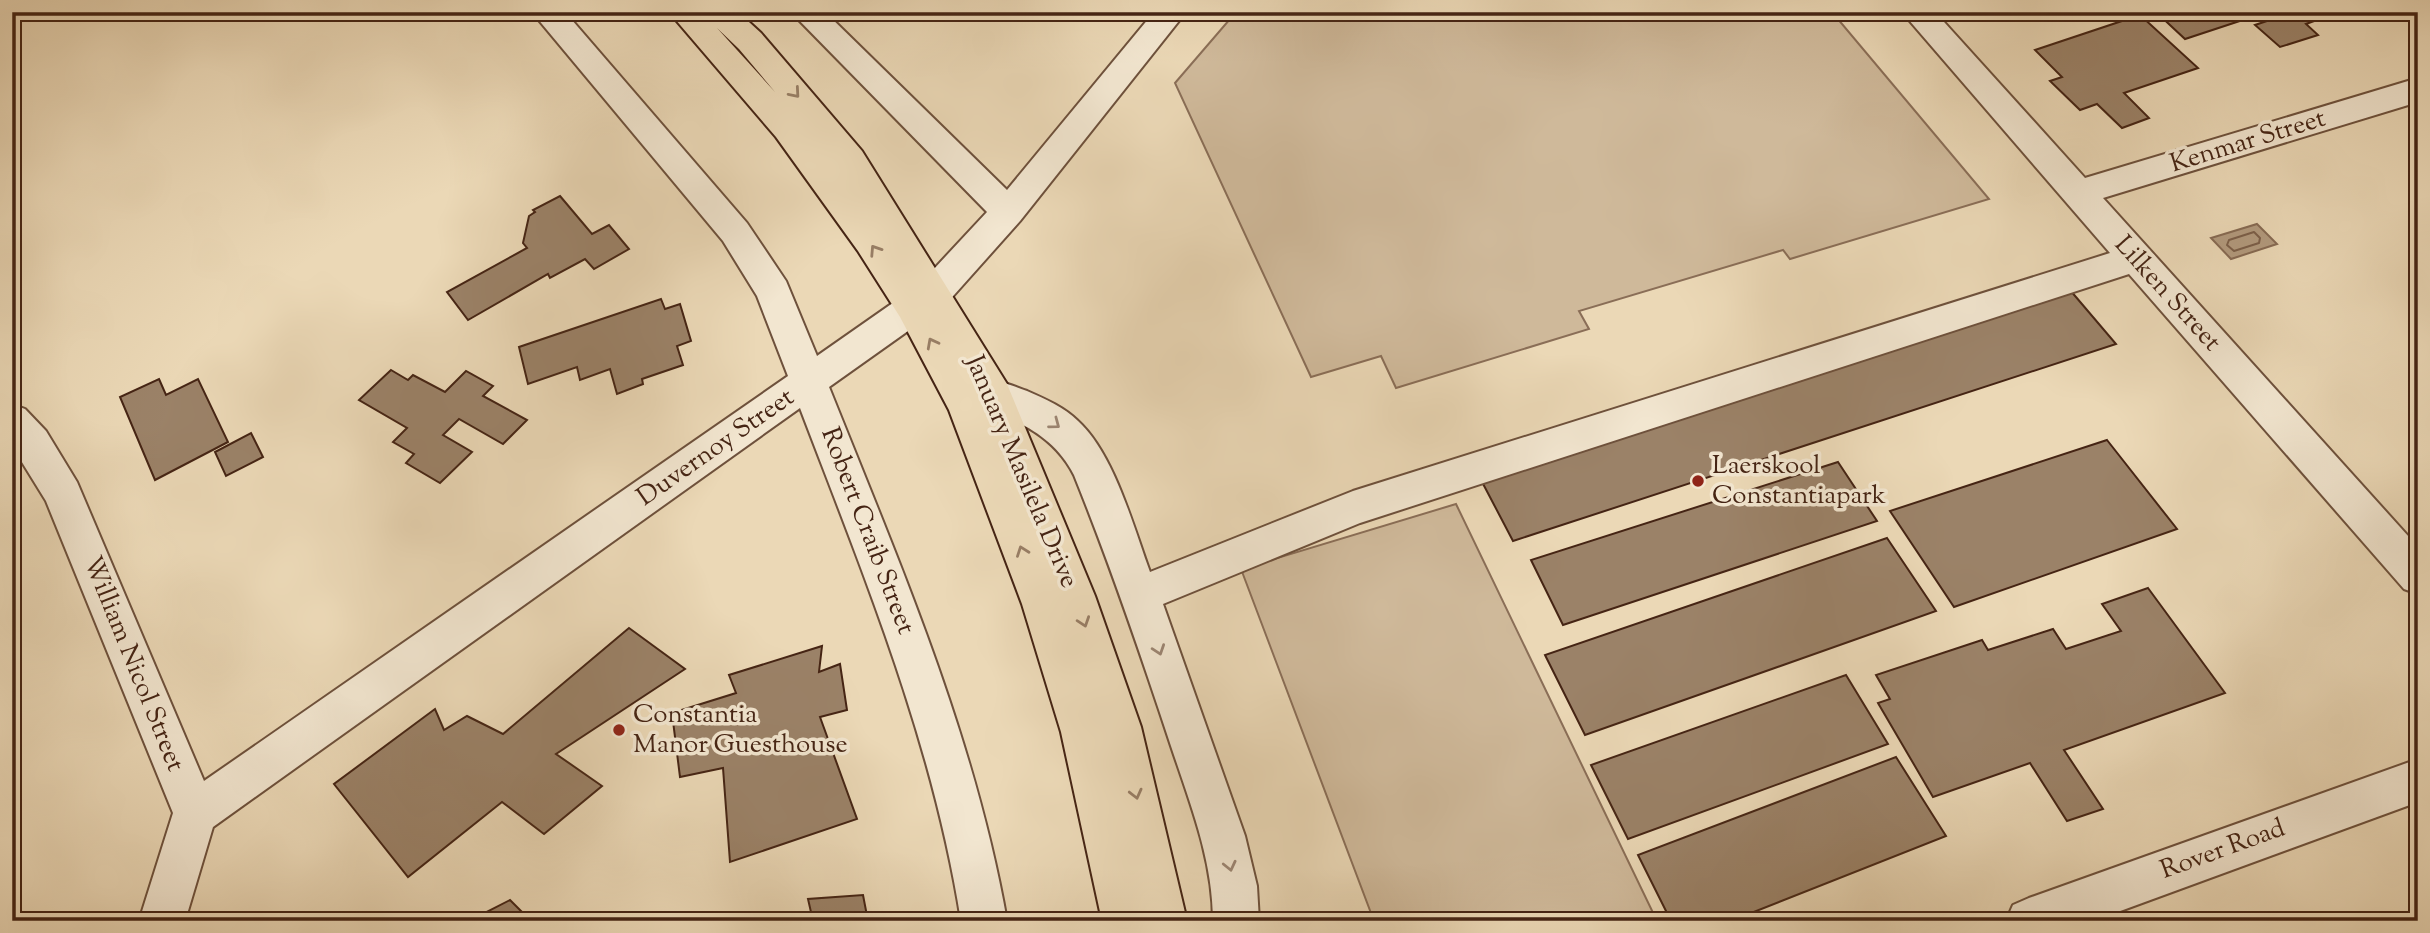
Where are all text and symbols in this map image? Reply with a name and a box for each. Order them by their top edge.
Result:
one-way arrow [787,84,799,97]
street label: Kenmar Street [2166,101,2330,183]
street label: Lilken Street [2105,228,2229,360]
one-way arrow [871,245,884,258]
one-way arrow [926,338,940,350]
street label: January Masilela Drive [954,348,1087,594]
street label: Duvernoy Street [630,380,802,516]
one-way arrow [1047,415,1060,428]
street label: Robert Craib Street [811,422,924,640]
place label: Laerskool Constantiapark [1712,448,1886,515]
marker: Laerskool Constantiapark [1690,473,1706,489]
one-way arrow [1016,546,1030,558]
street label: William Nicol Street [73,551,193,777]
one-way arrow [1076,615,1090,628]
one-way arrow [1151,644,1165,656]
place label: Constantia Manor Guesthouse [633,697,848,764]
marker: Constantia Manor Guesthouse [611,722,627,738]
one-way arrow [1128,788,1142,800]
street label: Rover Road [2156,810,2291,890]
one-way arrow [1222,860,1236,872]

